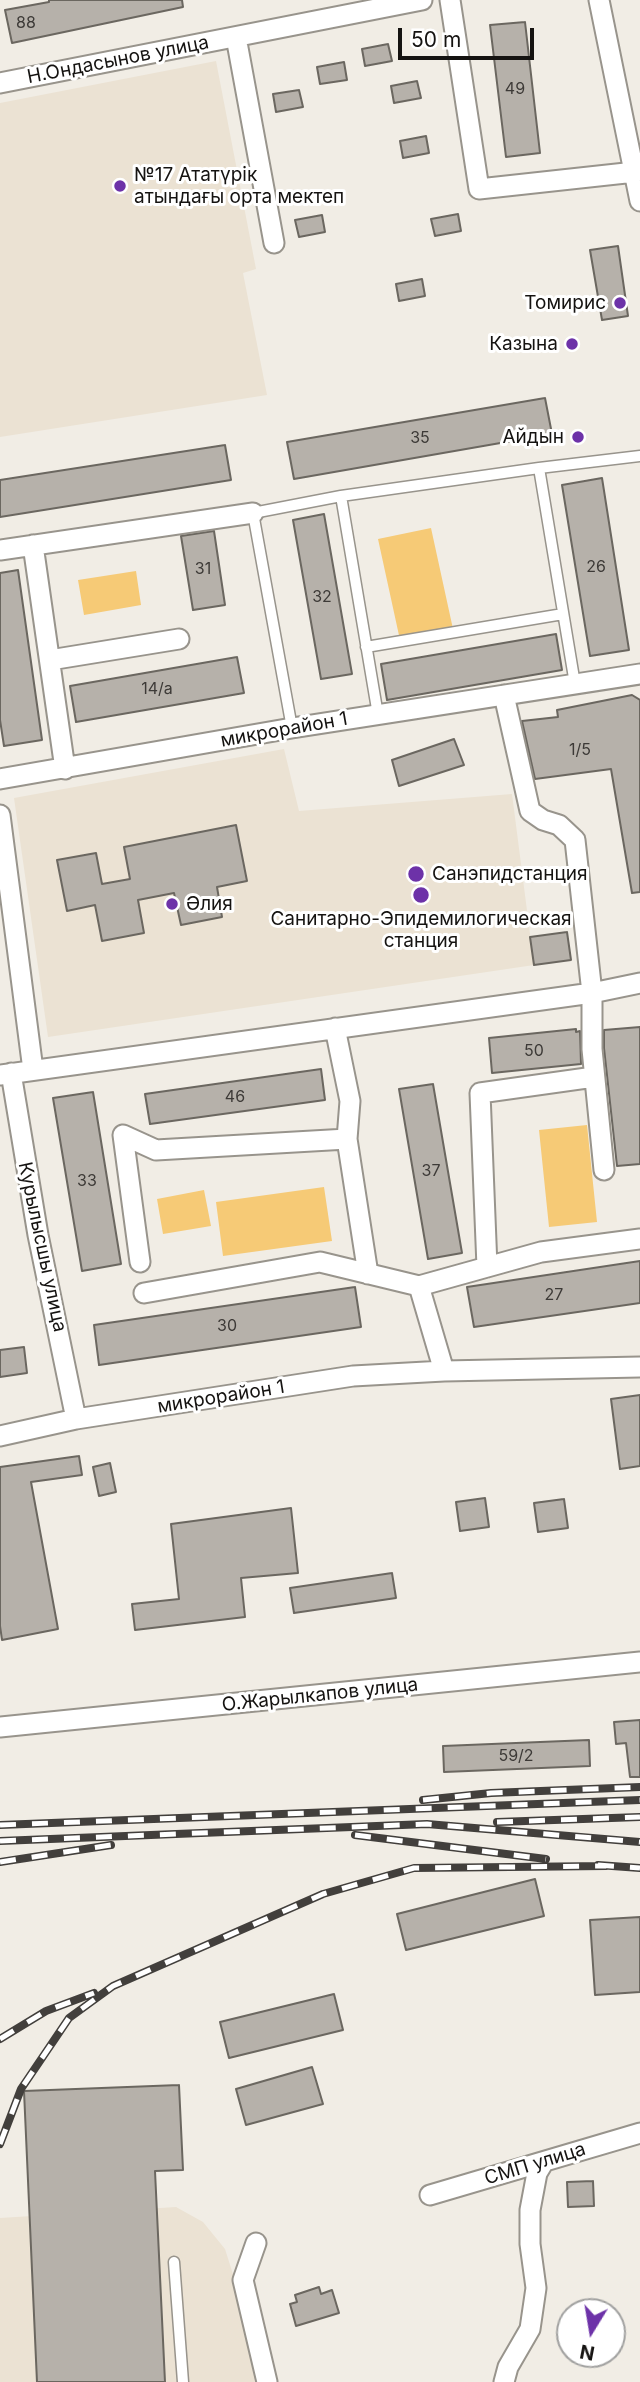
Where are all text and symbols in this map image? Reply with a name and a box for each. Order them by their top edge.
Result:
house number: 88 [16,13,36,33]
scale bar [402,14,538,58]
text: 50 m [411,27,461,52]
street label: Н.Ондасынов улица [25,31,211,89]
house number: 49 [505,79,525,99]
place label: №17 Ататүрік атындағы орта мектеп [134,164,344,208]
marker: №17 Ататүрік атындағы орта мектеп [112,178,128,194]
place label: Томирис [524,292,606,314]
marker: Томирис [612,295,628,311]
place label: Казына [489,333,558,355]
marker: Казына [564,336,580,352]
place label: Айдын [503,426,564,448]
house number: 35 [410,428,430,448]
marker: Айдын [570,429,586,445]
house number: 26 [586,557,606,577]
house number: 31 [195,559,211,579]
house number: 32 [312,587,332,607]
house number: 14/а [141,679,173,699]
street label: микрорайон 1 [219,708,349,752]
house number: 1/5 [569,740,591,760]
place label: Санэпидстанция [432,863,588,885]
marker: Санэпидстанция [406,864,426,884]
marker: Санитарно-Эпидемилогическая станция [411,885,431,905]
place label: Әлия [186,893,233,915]
marker: Әлия [164,896,180,912]
place label: Санитарно-Эпидемилогическая станция [270,908,572,952]
house number: 50 [524,1041,544,1061]
house number: 46 [225,1087,245,1107]
street label: Курылысшы улица [13,1160,71,1334]
house number: 37 [422,1161,440,1181]
house number: 33 [77,1171,97,1191]
house number: 27 [545,1285,563,1305]
house number: 30 [217,1316,237,1336]
street label: микрорайон 1 [156,1376,286,1418]
street label: О.Жарылкапов улица [221,1673,419,1717]
house number: 59/2 [498,1746,534,1766]
street label: СМП улица [482,2138,588,2190]
north arrow [556,2298,626,2368]
text: N [578,2339,597,2365]

